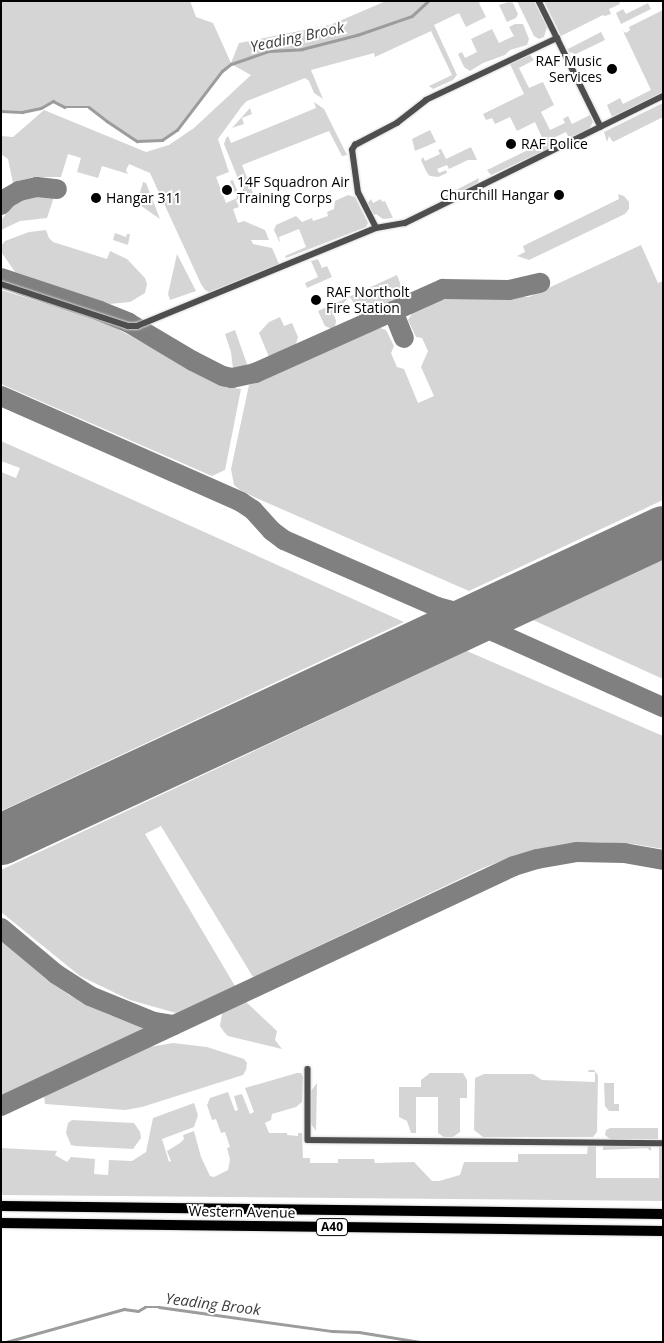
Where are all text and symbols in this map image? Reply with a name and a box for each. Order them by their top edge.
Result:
water label: Yeading Brook [248,18,346,56]
place label: RAF Music Services [536,53,602,85]
marker: RAF Music Services [606,63,618,75]
place label: RAF Police [521,136,588,152]
marker: RAF Police [505,138,517,150]
place label: 14F Squadron Air Training Corps [237,174,350,206]
marker: 14F Squadron Air Training Corps [221,184,233,196]
place label: Churchill Hangar [440,187,549,203]
marker: Churchill Hangar [553,189,565,201]
place label: Hangar 311 [106,190,181,206]
marker: Hangar 311 [90,192,102,204]
place label: RAF Northolt Fire Station [326,284,410,316]
marker: RAF Northolt Fire Station [310,294,322,306]
street label: Western Avenue [188,1203,296,1221]
road number: A40 [316,1218,348,1236]
water label: Yeading Brook [165,1289,261,1319]

